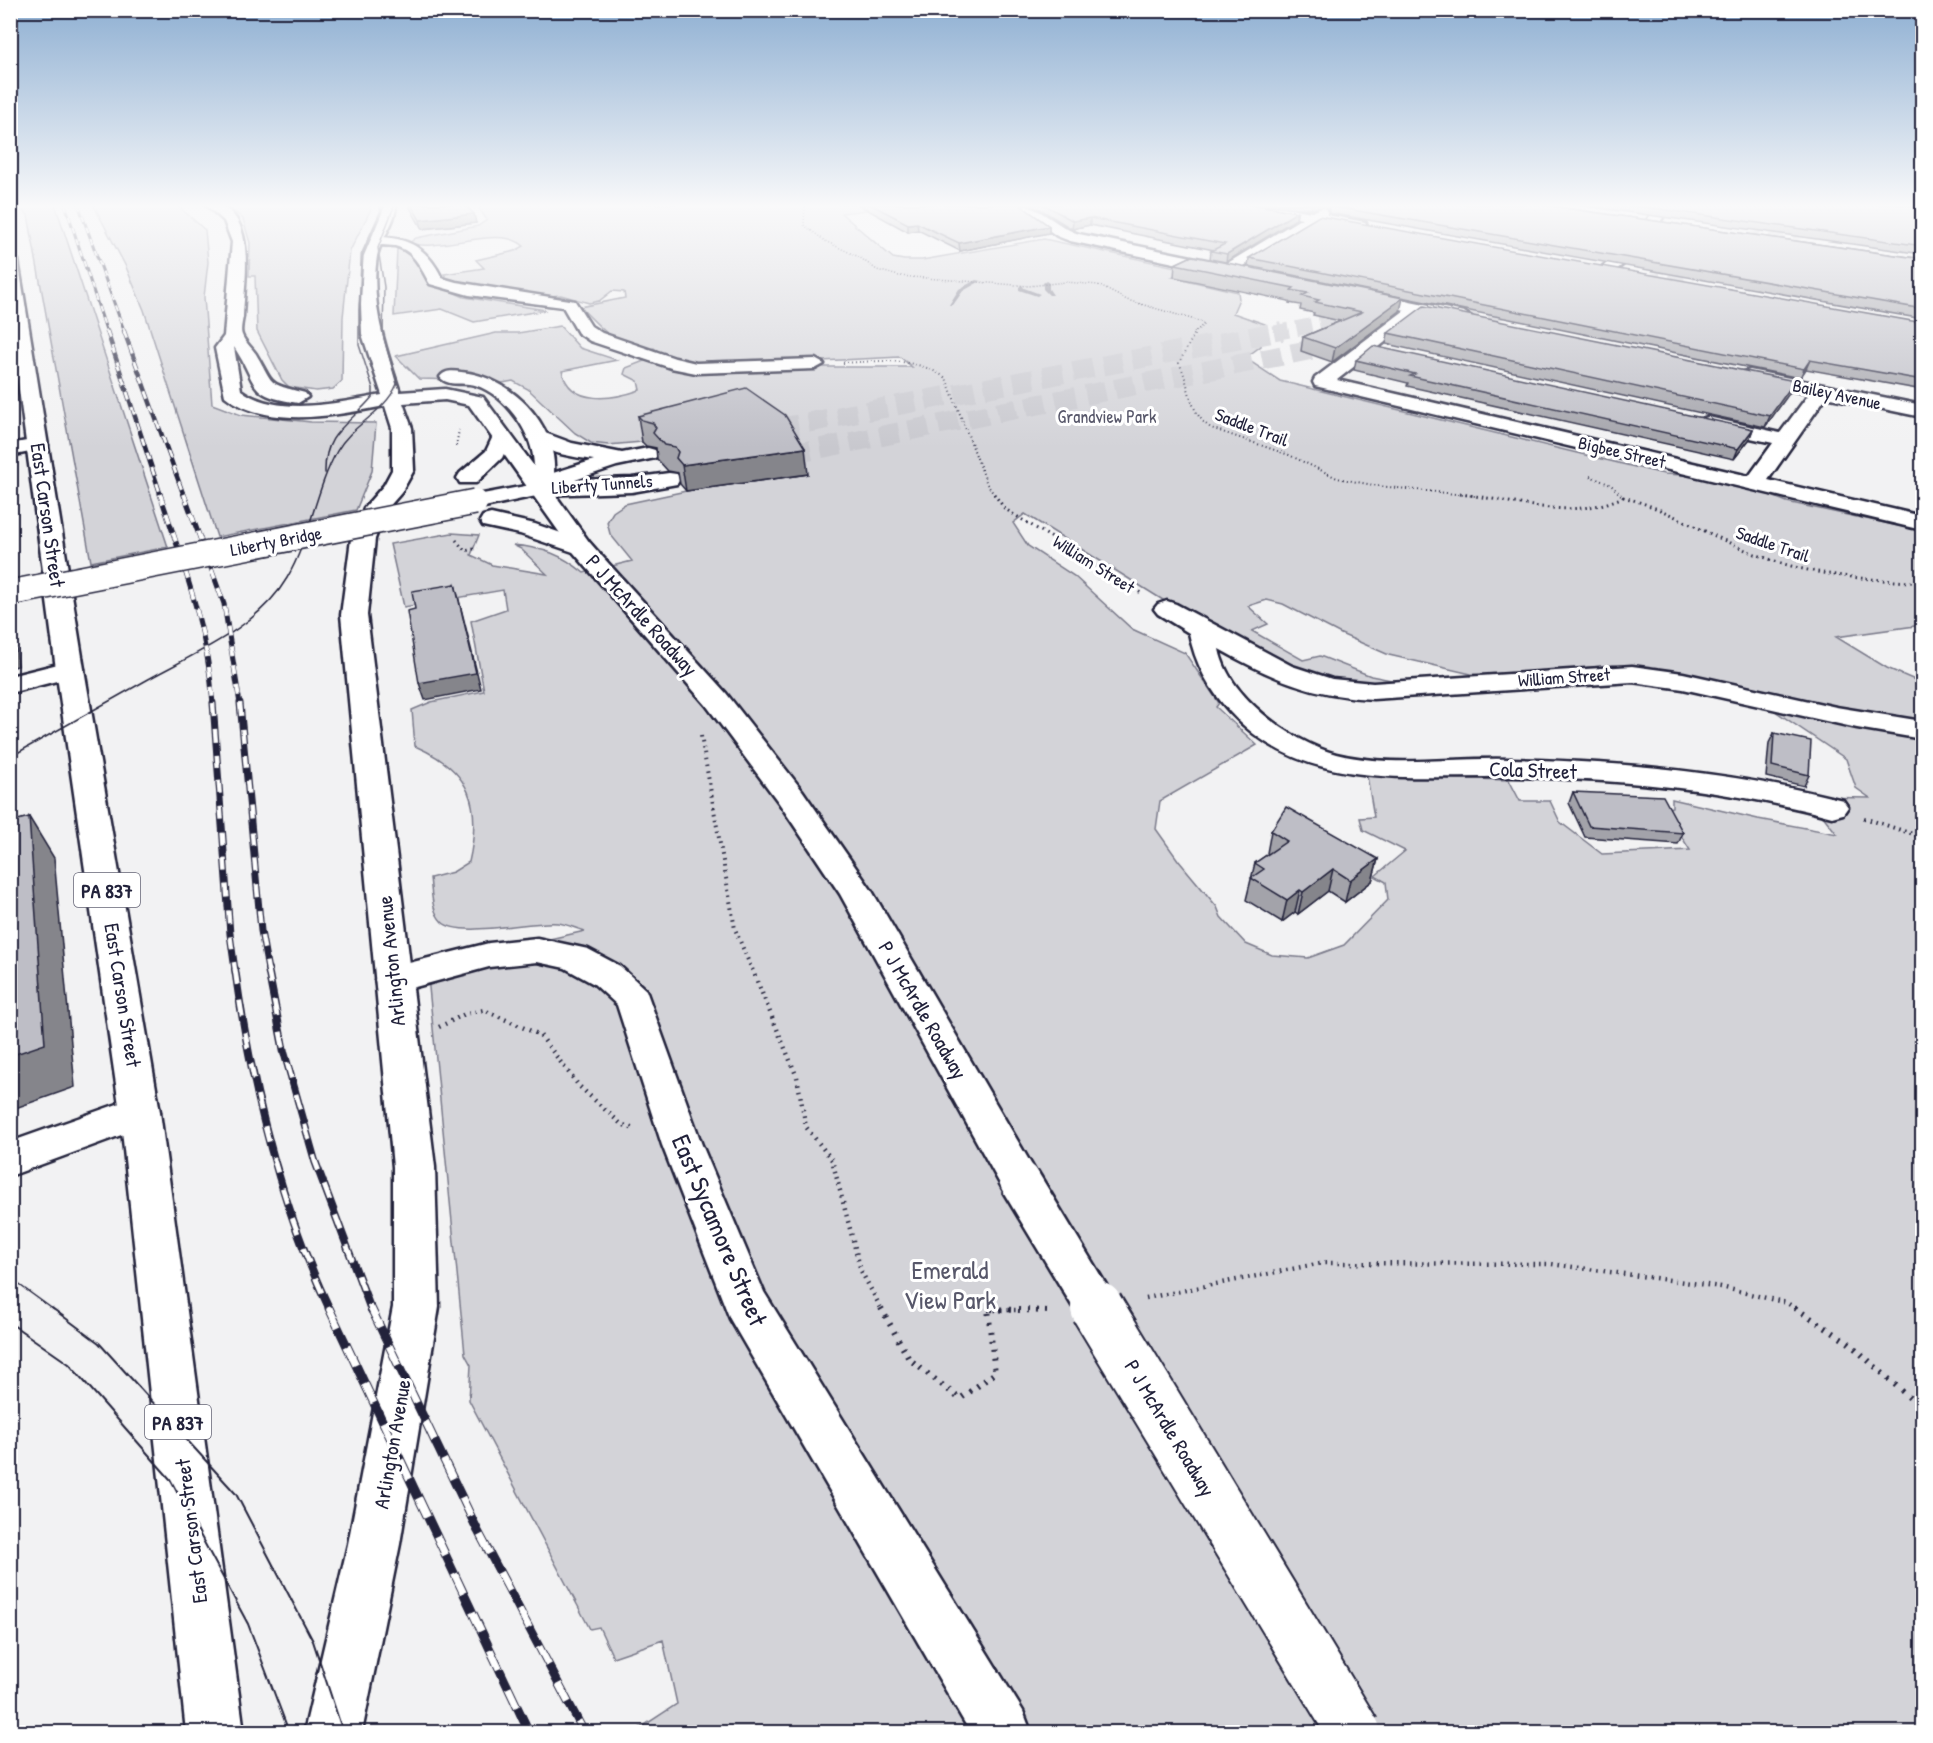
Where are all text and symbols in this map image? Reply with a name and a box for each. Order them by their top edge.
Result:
street label: Bailey Avenue [1791,372,1883,416]
street label: Saddle Trail [1212,402,1292,452]
park label: Grandview Park [1058,404,1157,429]
street label: Bigbee Street [1576,430,1669,474]
street label: East Carson Street [24,441,73,590]
street label: Liberty Tunnels [551,468,653,500]
street label: Liberty Bridge [228,520,324,562]
street label: Saddle Trail [1733,520,1814,568]
street label: William Street [1048,529,1140,599]
street label: P J McArdle Roadway [579,548,705,682]
street label: William Street [1517,661,1612,693]
street label: Cola Street [1489,754,1578,786]
road number: PA 837 [74,873,140,907]
street label: Arlington Avenue [370,894,412,1028]
street label: East Carson Street [97,921,149,1070]
street label: P J McArdle Roadway [872,936,974,1084]
street label: East Sycamore Street [664,1129,777,1332]
park label: Emerald View Park [904,1252,996,1317]
street label: P J McArdle Roadway [1118,1354,1222,1502]
street label: Arlington Avenue [366,1377,418,1511]
road number: PA 837 [145,1405,211,1439]
street label: East Carson Street [168,1456,214,1605]

